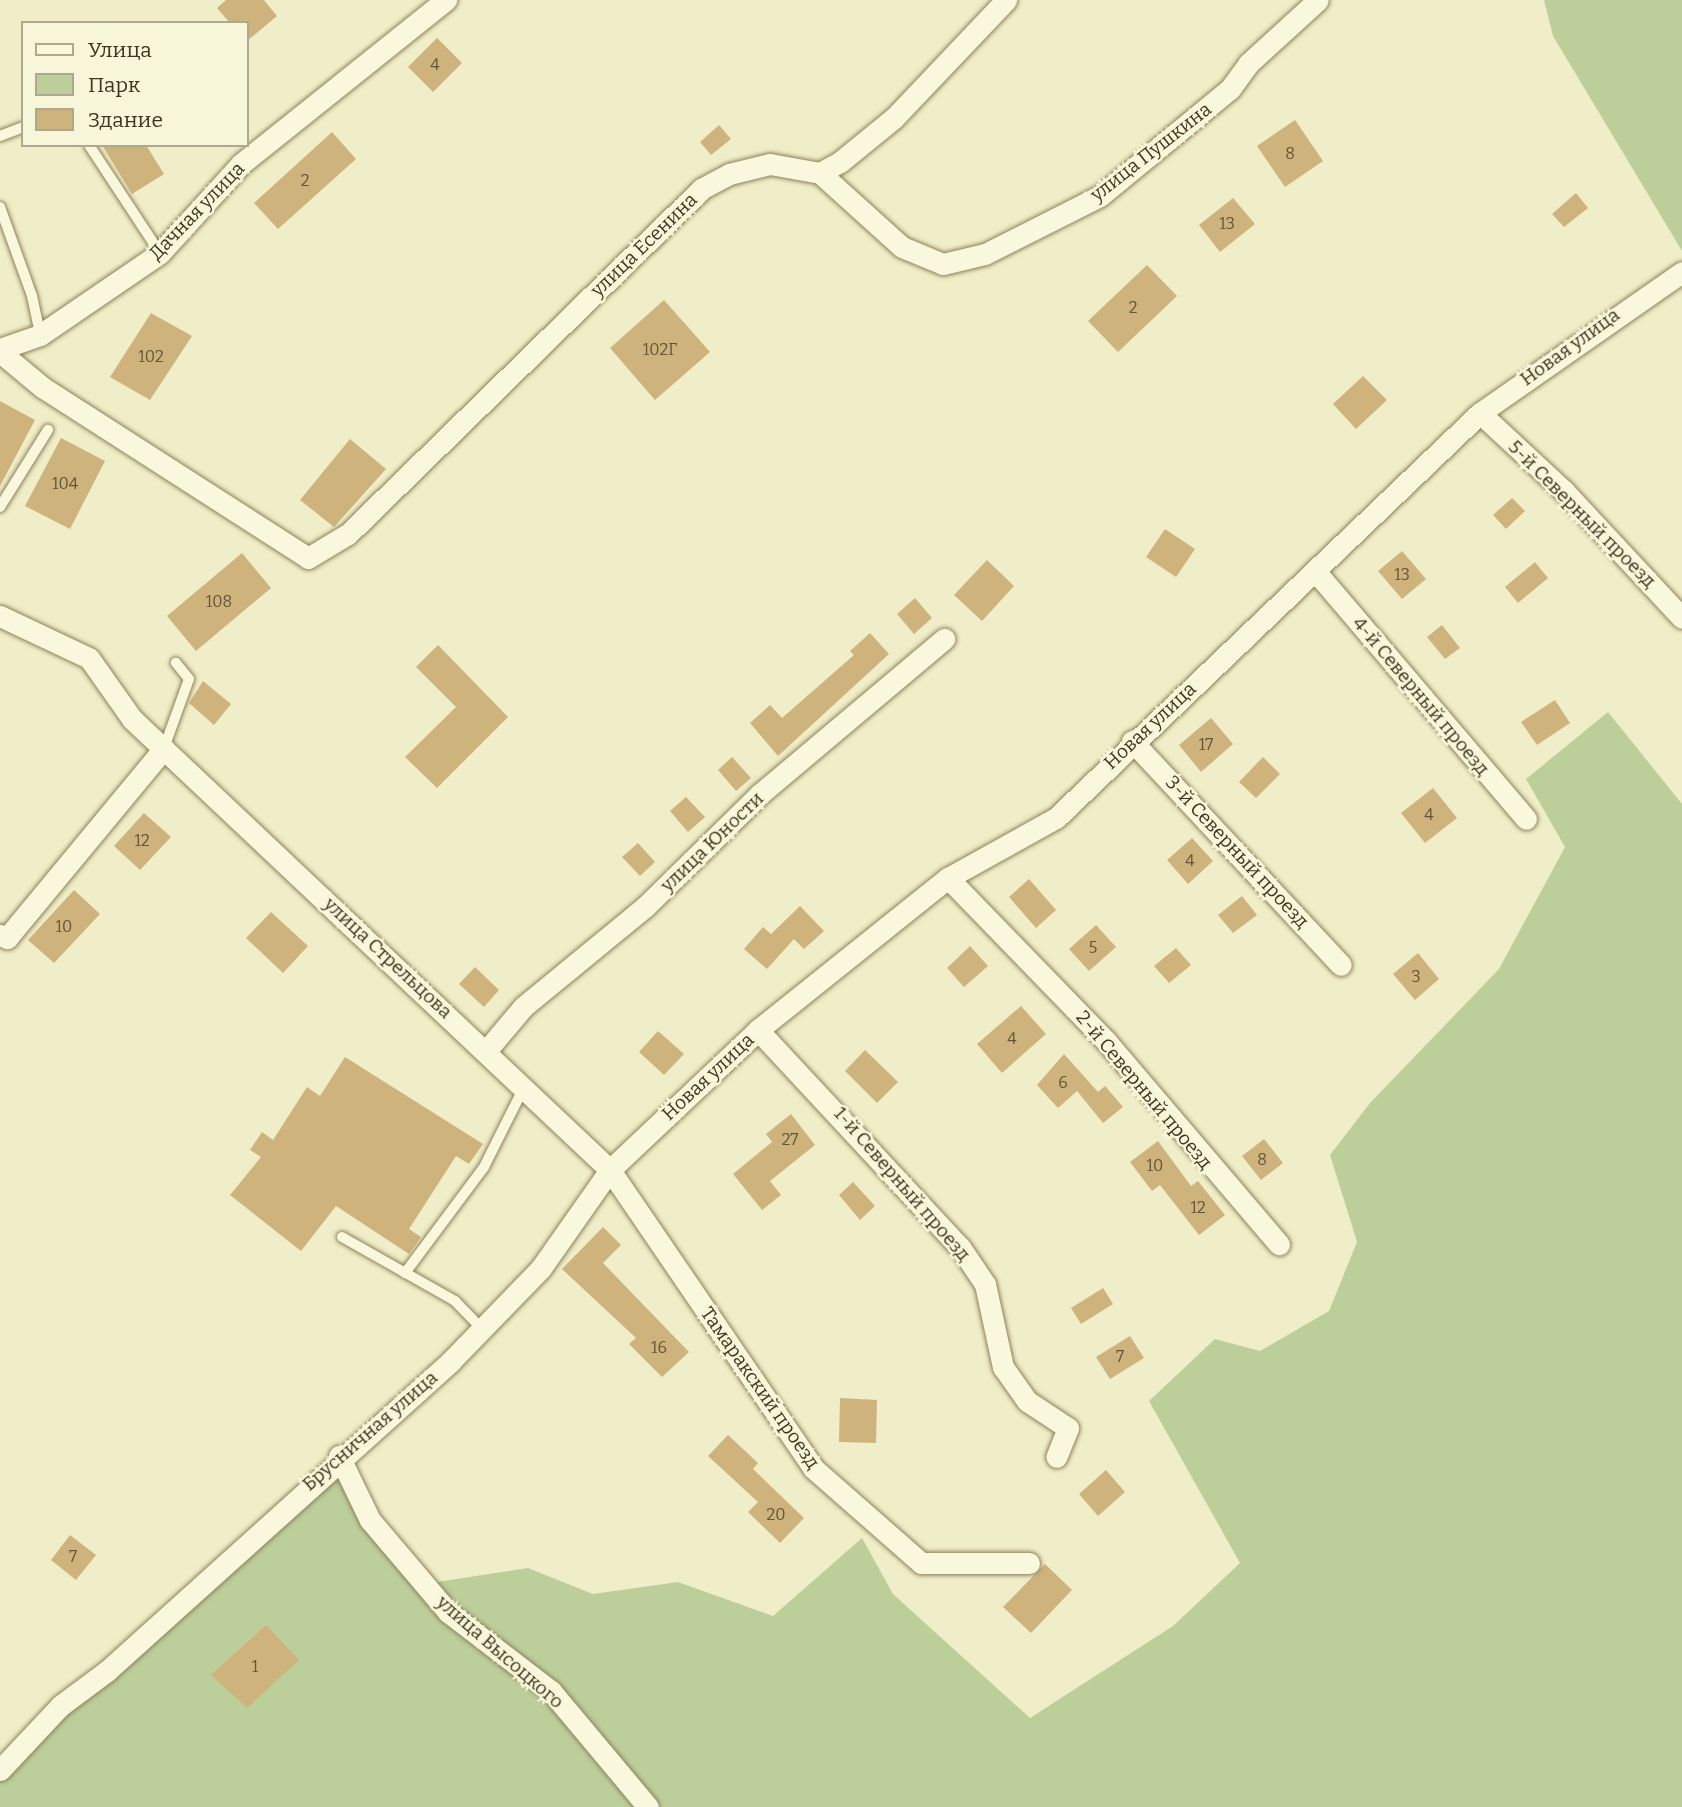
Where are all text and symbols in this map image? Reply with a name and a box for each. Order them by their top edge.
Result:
legend [21,21,248,147]
text: Улица [88,37,152,63]
house number: 4 [430,55,440,75]
text: Парк [88,72,140,98]
street label: улица Пушкина [1086,98,1216,206]
text: Здание [88,107,163,133]
house number: 8 [1285,144,1295,164]
street label: Дачная улица [145,157,249,265]
house number: 2 [301,171,309,191]
street label: улица Есенина [586,188,702,302]
house number: 13 [1219,214,1235,234]
house number: 2 [1129,298,1137,318]
street label: Новая улица [1516,303,1624,391]
house number: 102Г [643,340,677,360]
house number: 102 [138,347,164,367]
street label: 5-й Северный проезд [1504,436,1660,592]
house number: 104 [52,474,78,494]
house number: 13 [1394,565,1410,585]
house number: 108 [206,592,232,612]
street label: 4-й Северный проезд [1348,612,1494,780]
street label: Новая улица [1099,678,1201,774]
house number: 17 [1199,735,1213,755]
street label: 3-й Северный проезд [1161,771,1313,933]
street label: улица Юности [656,787,768,897]
house number: 4 [1424,805,1434,825]
house number: 12 [134,831,150,851]
house number: 4 [1185,851,1195,871]
street label: улица Стрельцова [319,893,457,1023]
house number: 10 [56,917,72,937]
house number: 5 [1089,938,1097,958]
house number: 3 [1411,967,1421,987]
street label: 2-й Северный проезд [1071,1006,1217,1174]
street label: Новая улица [657,1029,759,1125]
house number: 4 [1007,1029,1017,1049]
house number: 6 [1058,1073,1068,1093]
street label: 1-й Северный проезд [829,1102,975,1266]
house number: 27 [782,1130,798,1150]
house number: 8 [1257,1150,1267,1170]
house number: 10 [1147,1156,1163,1176]
house number: 12 [1190,1198,1206,1218]
street label: Тамаракский проезд [696,1303,824,1473]
house number: 16 [651,1338,667,1358]
house number: 7 [1116,1347,1124,1367]
street label: Брусничная улица [298,1366,442,1496]
house number: 20 [767,1505,785,1525]
house number: 7 [69,1547,77,1567]
street label: улица Высоцкого [432,1591,568,1713]
house number: 1 [252,1657,258,1677]

